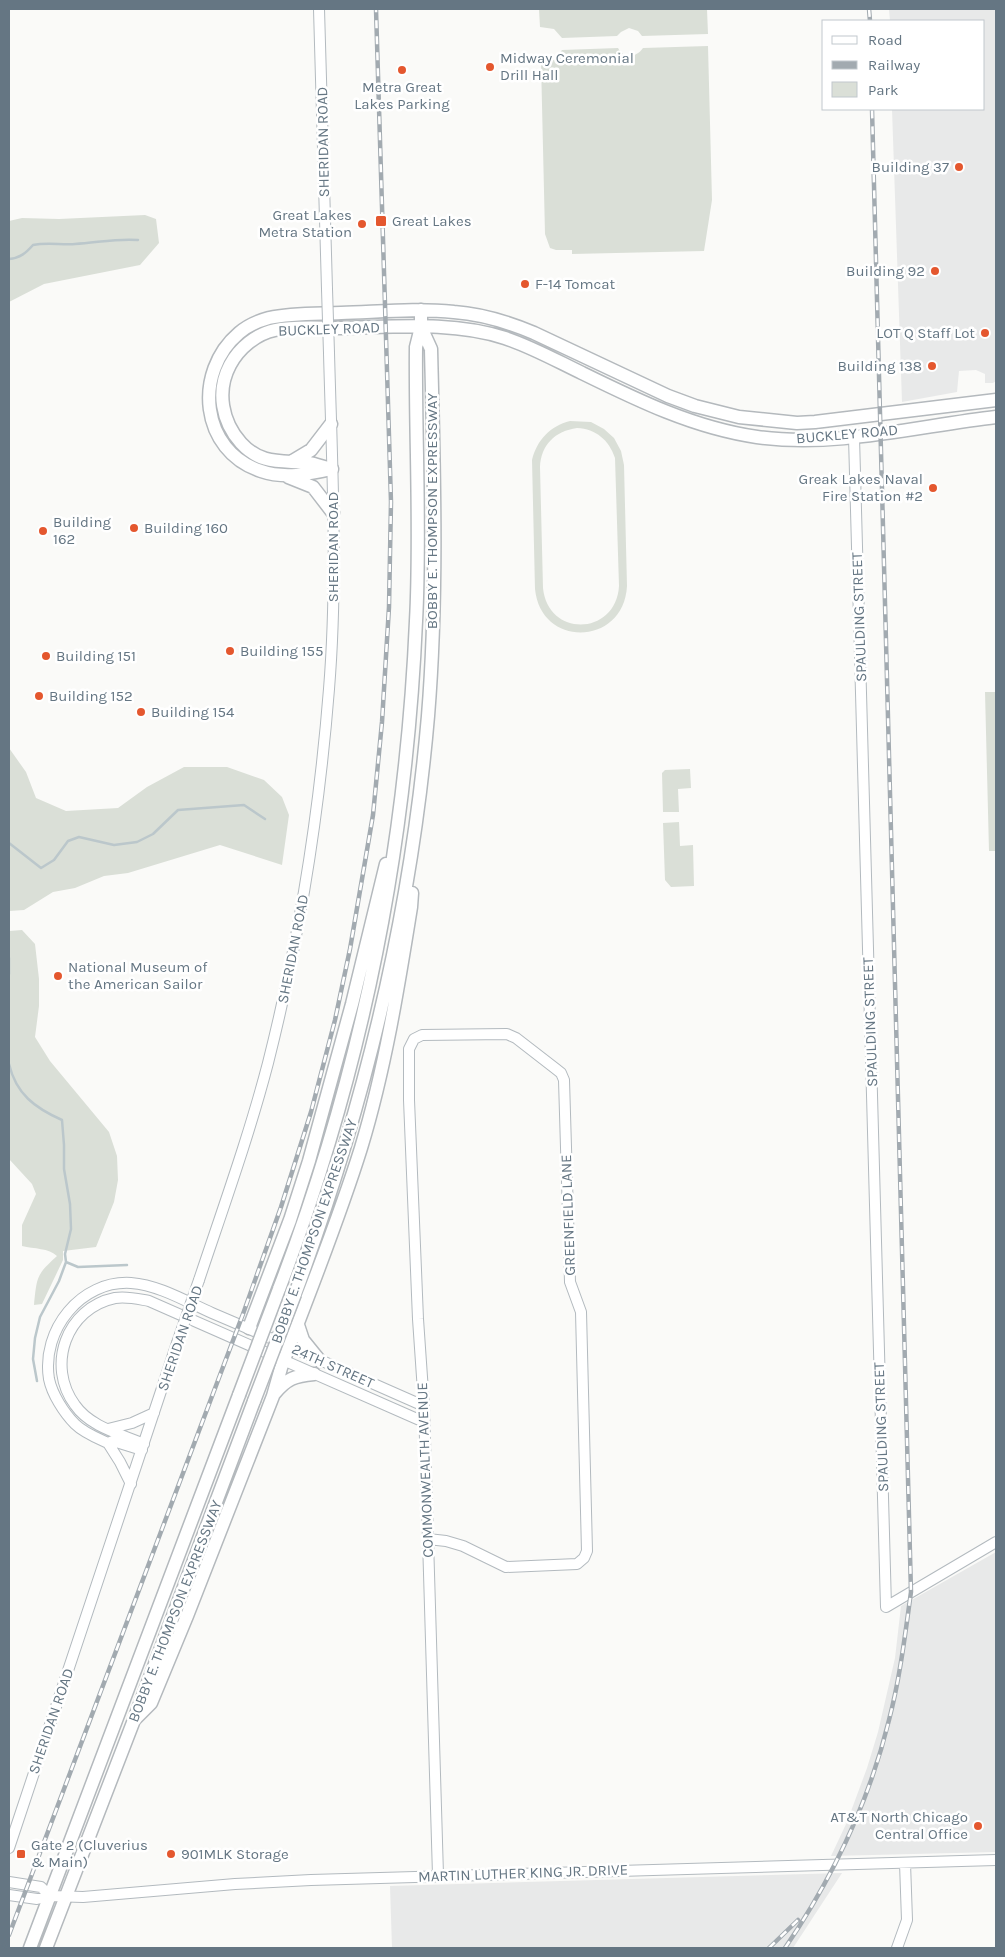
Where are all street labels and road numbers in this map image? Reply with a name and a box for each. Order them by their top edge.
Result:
street label: SHERIDAN ROAD [313,87,333,197]
street label: BUCKLEY ROAD [278,318,380,340]
street label: BOBBY E. THOMPSON EXPRESSWAY [423,392,441,629]
street label: BUCKLEY ROAD [795,421,899,447]
street label: SHERIDAN ROAD [324,492,342,602]
street label: SPAULDING STREET [848,551,870,682]
street label: SHERIDAN ROAD [274,893,312,1005]
street label: SPAULDING STREET [859,956,881,1087]
street label: BOBBY E. THOMPSON EXPRESSWAY [267,1116,361,1346]
street label: GREENFIELD LANE [557,1154,579,1276]
street label: SHERIDAN ROAD [153,1283,207,1393]
street label: 24TH STREET [289,1340,377,1392]
street label: SPAULDING STREET [870,1361,892,1492]
street label: COMMONWEALTH AVENUE [413,1382,437,1558]
street label: BOBBY E. THOMPSON EXPRESSWAY [124,1497,226,1725]
street label: SHERIDAN ROAD [24,1666,78,1776]
street label: MARTIN LUTHER KING JR. DRIVE [418,1860,628,1886]

